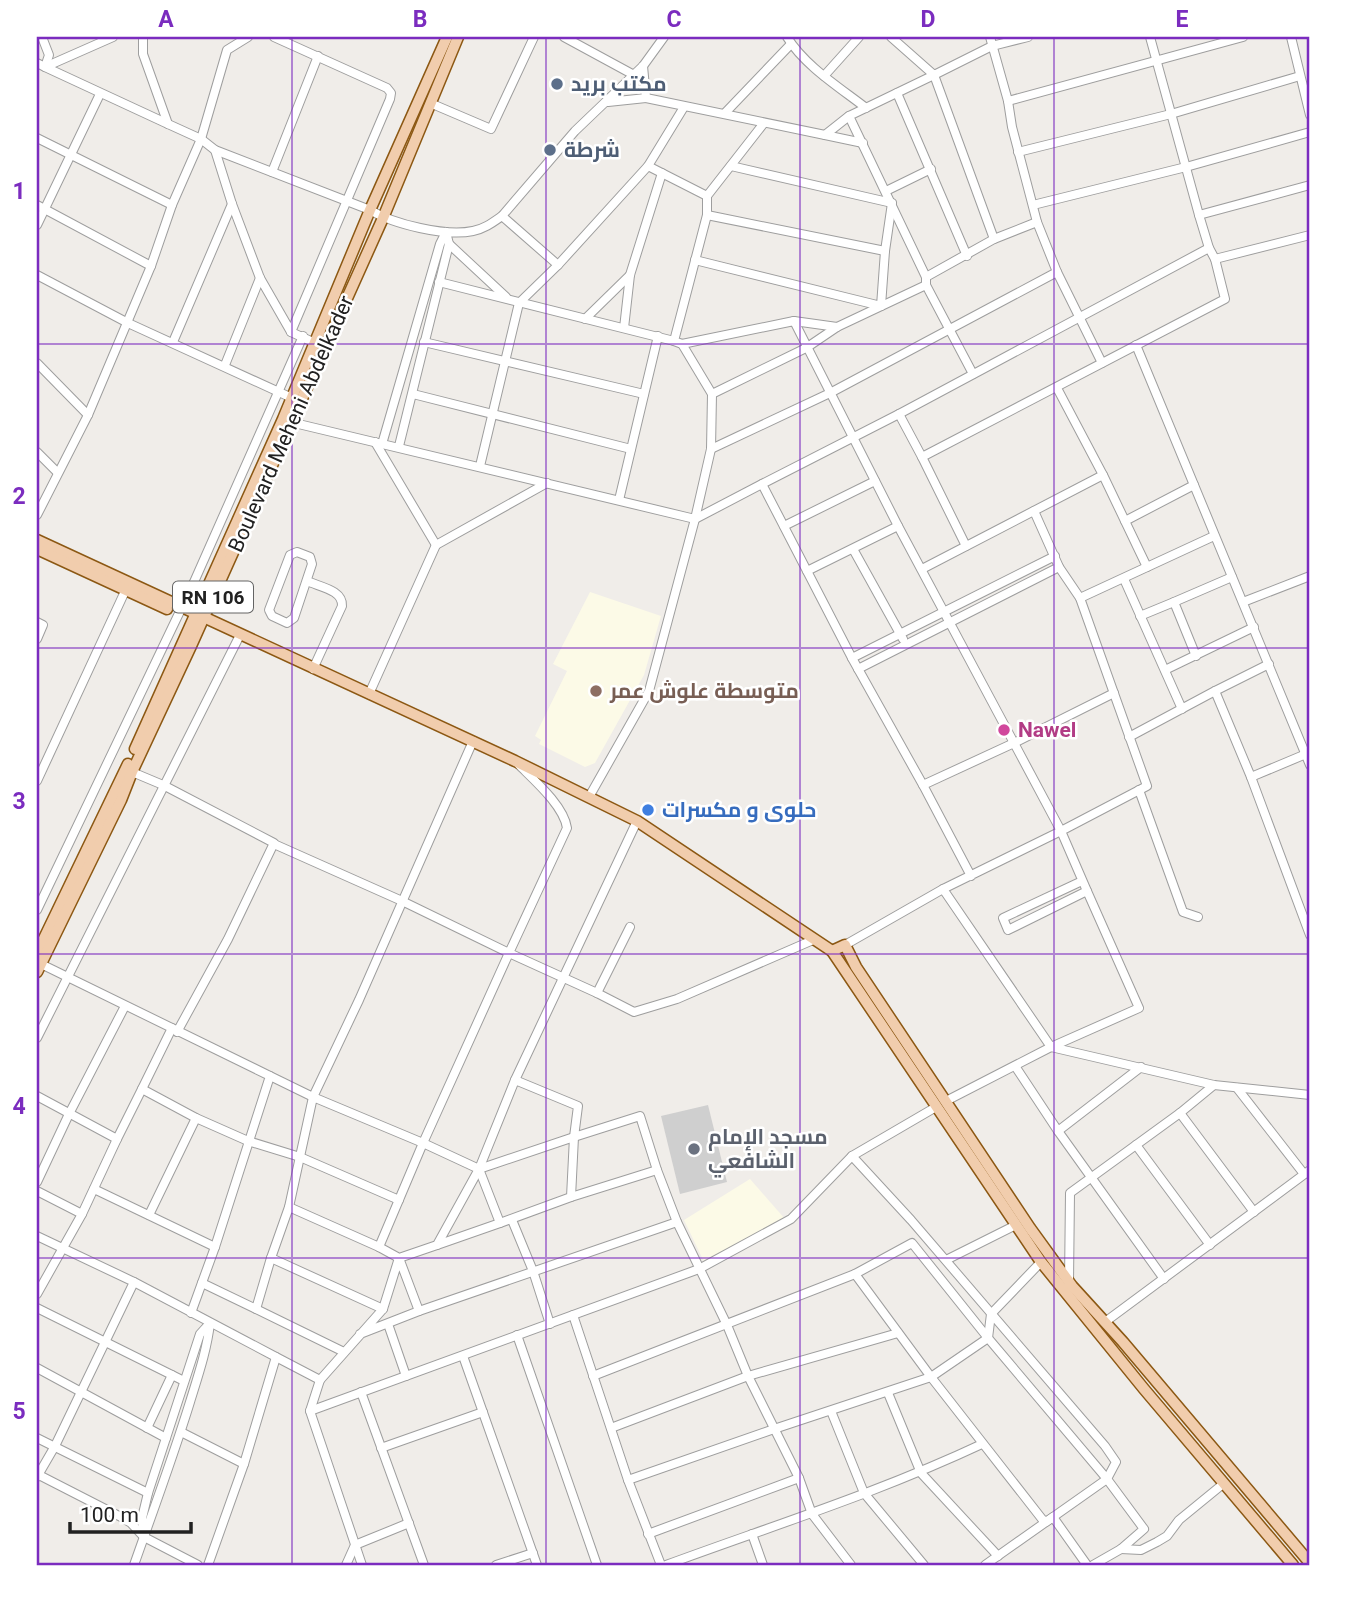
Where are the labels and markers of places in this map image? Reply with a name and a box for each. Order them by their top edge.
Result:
place label: مكتب بريد [571,72,667,96]
marker: مكتب بريد [549,76,565,92]
place label: شرطة [564,138,620,162]
marker: شرطة [542,142,558,158]
place label: متوسطة علوش عمر [609,679,799,704]
marker: متوسطة علوش عمر [588,683,604,699]
place label: Nawel [1018,718,1076,742]
marker: Nawel [996,722,1012,738]
place label: حلوى و مكسرات [662,798,817,823]
marker: حلوى و مكسرات [640,802,656,818]
place label: مسجد الإمام الشافعي [708,1125,828,1178]
marker: مسجد الإمام الشافعي [686,1141,702,1157]

